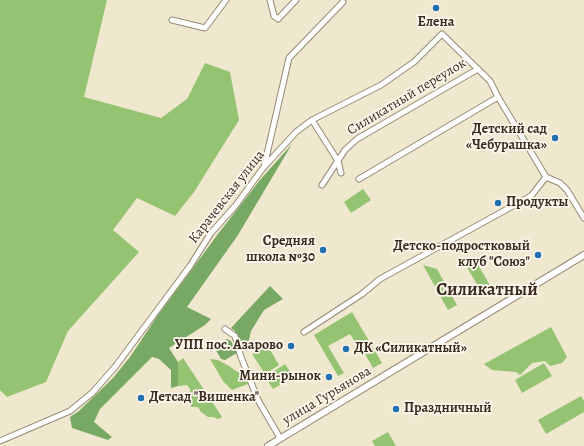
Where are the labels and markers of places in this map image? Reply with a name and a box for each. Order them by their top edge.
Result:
marker: Елена [431,3,441,13]
place label: Елена [418,15,454,31]
place label: Детский сад «Чебурашка» [466,122,547,154]
marker: Детский сад «Чебурашка» [550,133,560,143]
place label: Продукты [506,195,568,211]
marker: Продукты [493,198,503,208]
place label: Средняя школа №30 [246,234,315,266]
place label: Детско-подростковый клуб "Союз" [393,239,530,272]
marker: Средняя школа №30 [318,245,328,255]
marker: Детско-подростковый клуб "Союз" [533,250,543,260]
place label: УПП пос. Азарово [175,338,283,354]
marker: УПП пос. Азарово [286,341,296,351]
place label: ДК «Силикатный» [354,341,467,357]
marker: ДК «Силикатный» [341,344,351,354]
place label: Мини-рынок [239,369,321,385]
marker: Мини-рынок [324,372,334,382]
place label: Детсад "Вишенка" [149,390,259,406]
marker: Детсад "Вишенка" [136,393,146,403]
place label: Праздничный [404,401,492,417]
marker: Праздничный [391,404,401,414]

